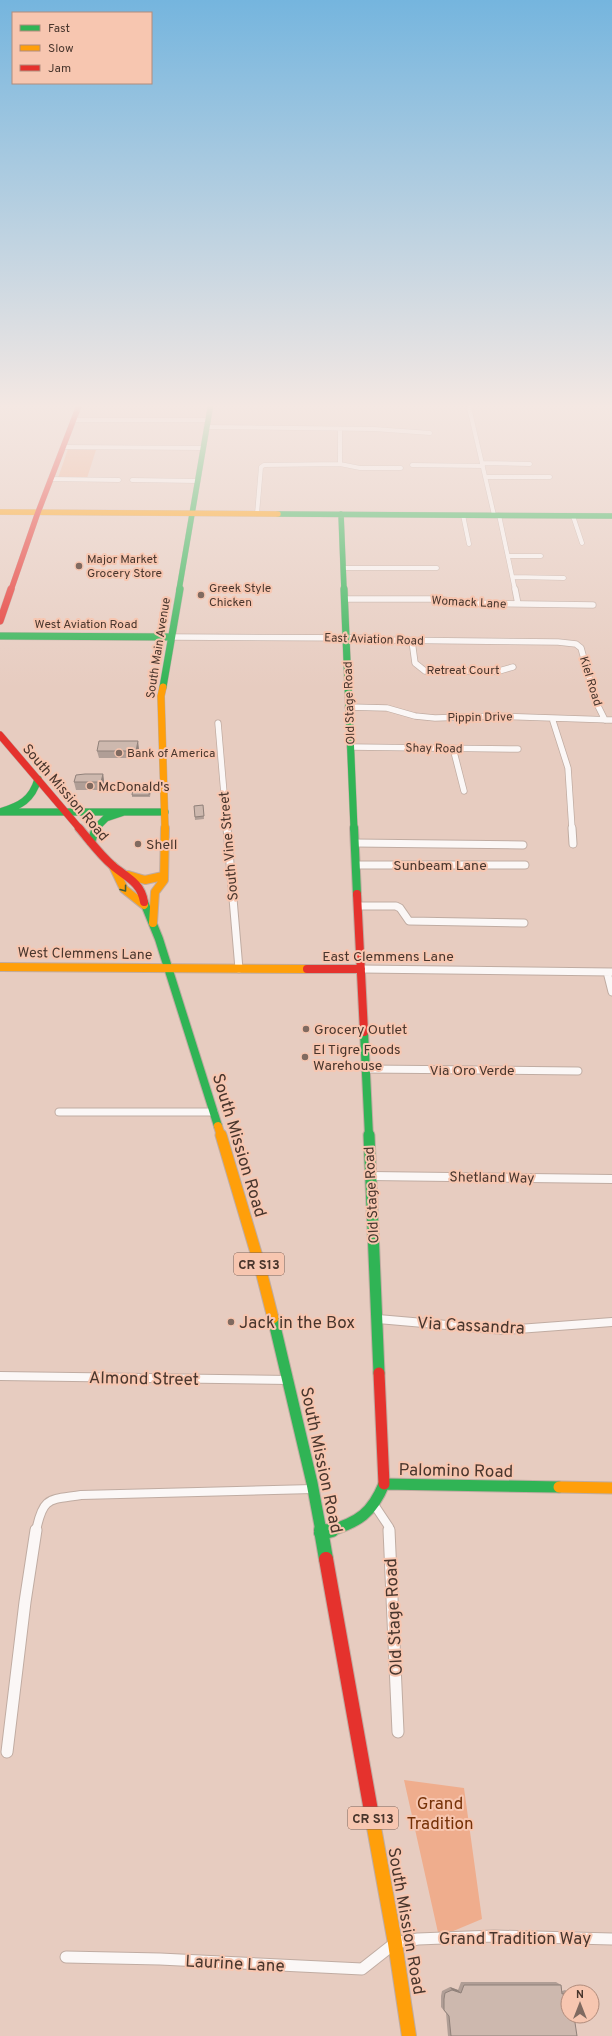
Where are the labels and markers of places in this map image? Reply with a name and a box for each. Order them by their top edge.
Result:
place label: Major Market Grocery Store [87,552,162,582]
marker: Major Market Grocery Store [74,561,84,571]
place label: Greek Style Chicken [209,581,271,611]
marker: Greek Style Chicken [196,590,206,600]
place label: Bank of America [127,746,215,762]
marker: Bank of America [114,748,124,758]
place label: McDonald's [98,779,170,796]
marker: McDonald's [85,781,95,791]
place label: Shell [146,837,177,854]
marker: Shell [133,839,143,849]
place label: Grocery Outlet [314,1022,407,1039]
marker: Grocery Outlet [301,1024,311,1034]
place label: El Tigre Foods Warehouse [313,1042,401,1075]
marker: El Tigre Foods Warehouse [300,1052,310,1062]
place label: Jack in the Box [239,1313,355,1335]
marker: Jack in the Box [226,1317,236,1327]

